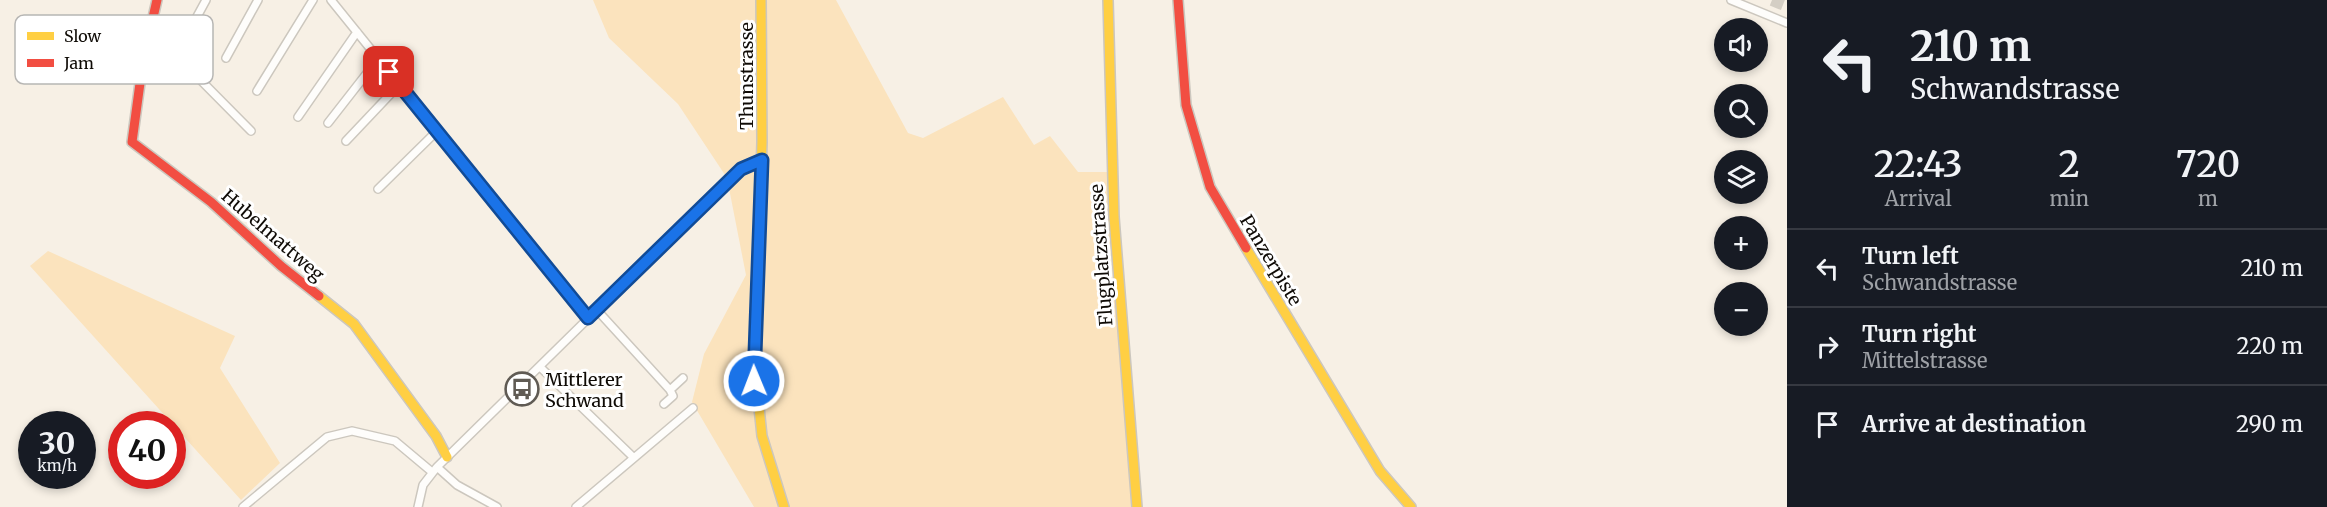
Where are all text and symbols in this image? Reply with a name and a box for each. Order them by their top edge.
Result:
legend [15,15,213,84]
map controls [1714,18,1768,336]
button: sound [1714,18,1768,72]
text: 210 m [1910,20,2031,72]
street label: Thunstrasse [735,22,758,130]
icon: left [1811,24,1889,102]
text: Slow [64,26,102,46]
pin [363,46,414,97]
text: Jam [63,53,94,73]
icon: arrive [372,55,405,88]
text: Schwandstrasse [1910,72,2119,106]
button: search [1714,84,1768,138]
text: 22:43 [1874,142,1963,187]
text: 2 [2059,142,2080,187]
text: 720 [2176,142,2240,187]
button: layers [1714,150,1768,204]
street label: Flugplatzstrasse [1085,183,1117,327]
street label: Hubelmattweg [217,184,329,286]
text: Arrival [1885,186,1952,211]
text: min [2049,186,2089,211]
text: m [2198,186,2218,211]
street label: Panzerpiste [1235,210,1307,310]
button: + [1714,216,1768,270]
text: Turn left [1862,242,1959,270]
icon: left [1811,252,1844,285]
text: 210 m [2240,254,2303,282]
text: Schwandstrasse [1862,270,2017,295]
button: − [1714,282,1768,336]
text: Turn right [1862,320,1976,348]
icon: right [1811,330,1844,363]
text: 220 m [2236,332,2303,360]
text: Mittelstrasse [1862,348,1987,373]
position arrow [722,349,786,413]
place label: Mittlerer Schwand [545,368,624,412]
bus stop icon: Mittlerer Schwand [504,371,540,407]
icon: arrive [1811,408,1844,441]
text: Arrive at destination [1862,410,2086,438]
text: 290 m [2236,410,2303,438]
speed limit sign: 40 [108,411,186,489]
text: 30 [39,424,75,462]
text: km/h [37,456,77,475]

